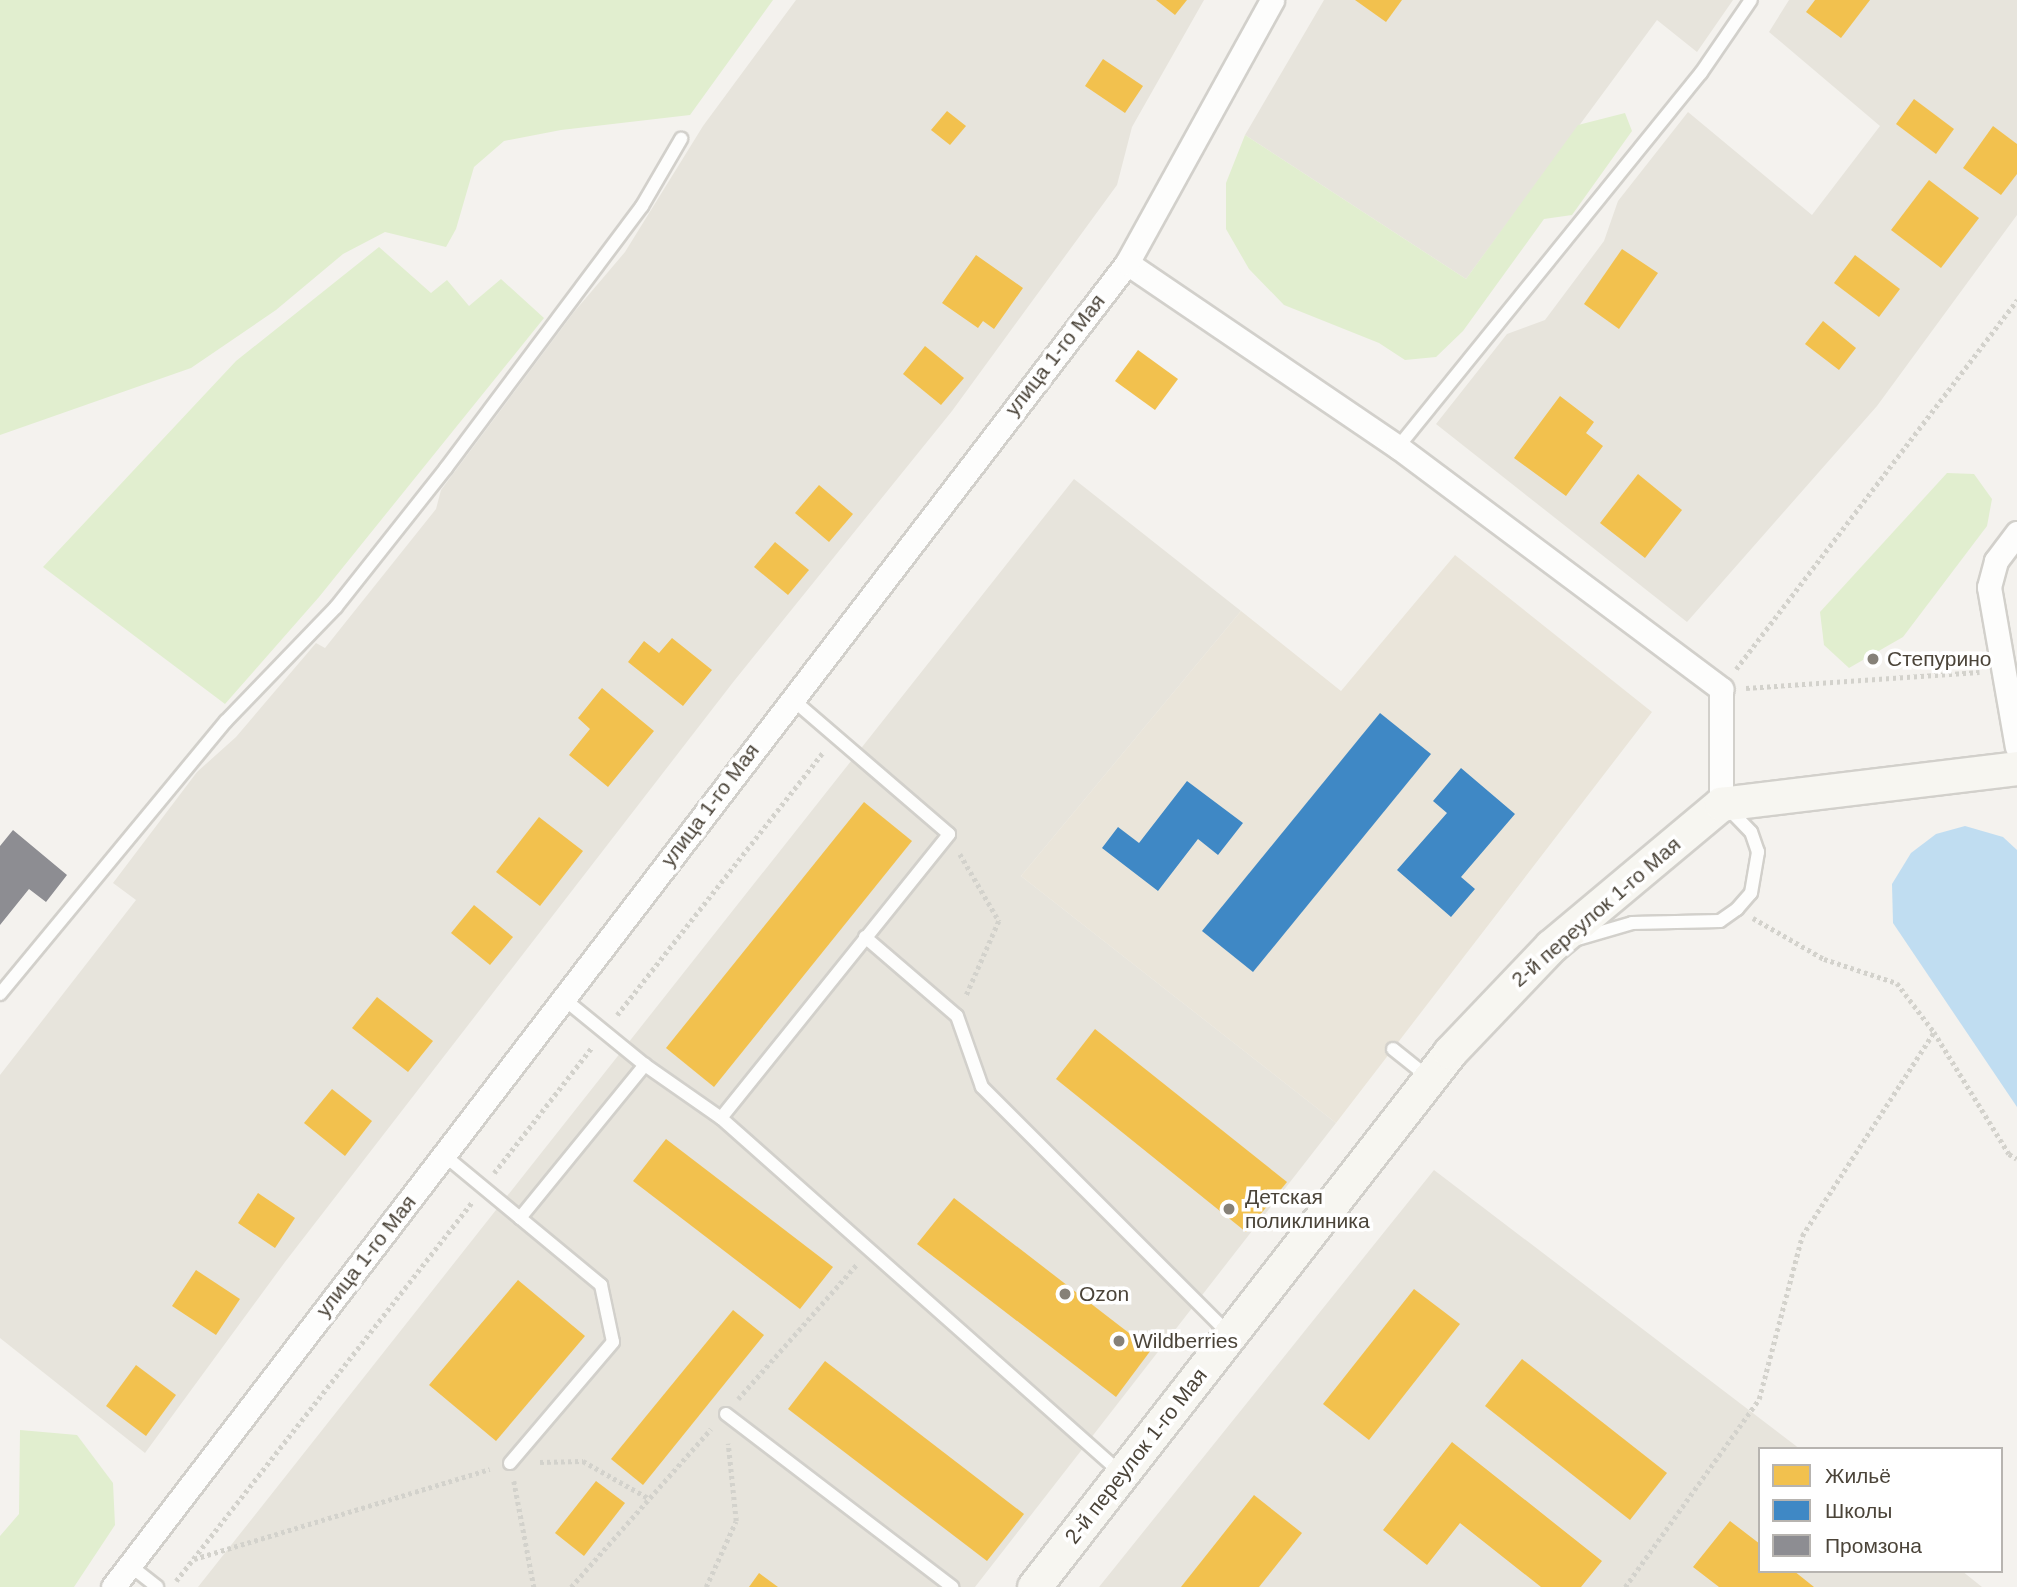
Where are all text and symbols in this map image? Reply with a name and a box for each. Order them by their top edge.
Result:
street label: улица 1-го Мая [1000,289,1110,421]
place label: Степурино [1887,646,1992,672]
marker: Степурино [1865,651,1881,667]
street label: улица 1-го Мая [655,738,765,872]
street label: 2-й переулок 1-го Мая [1506,832,1686,992]
place label: Детская поликлиника [1245,1184,1370,1234]
street label: улица 1-го Мая [311,1190,421,1322]
marker: Детская поликлиника [1219,1199,1239,1219]
place label: Ozon [1079,1281,1129,1307]
marker: Ozon [1057,1286,1073,1302]
place label: Wildberries [1133,1328,1238,1354]
marker: Wildberries [1111,1333,1127,1349]
street label: 2-й переулок 1-го Мая [1060,1363,1212,1549]
legend [1758,1447,2003,1573]
text: Жильё [1825,1464,1891,1487]
text: Школы [1825,1499,1892,1522]
text: Промзона [1825,1534,1922,1557]

